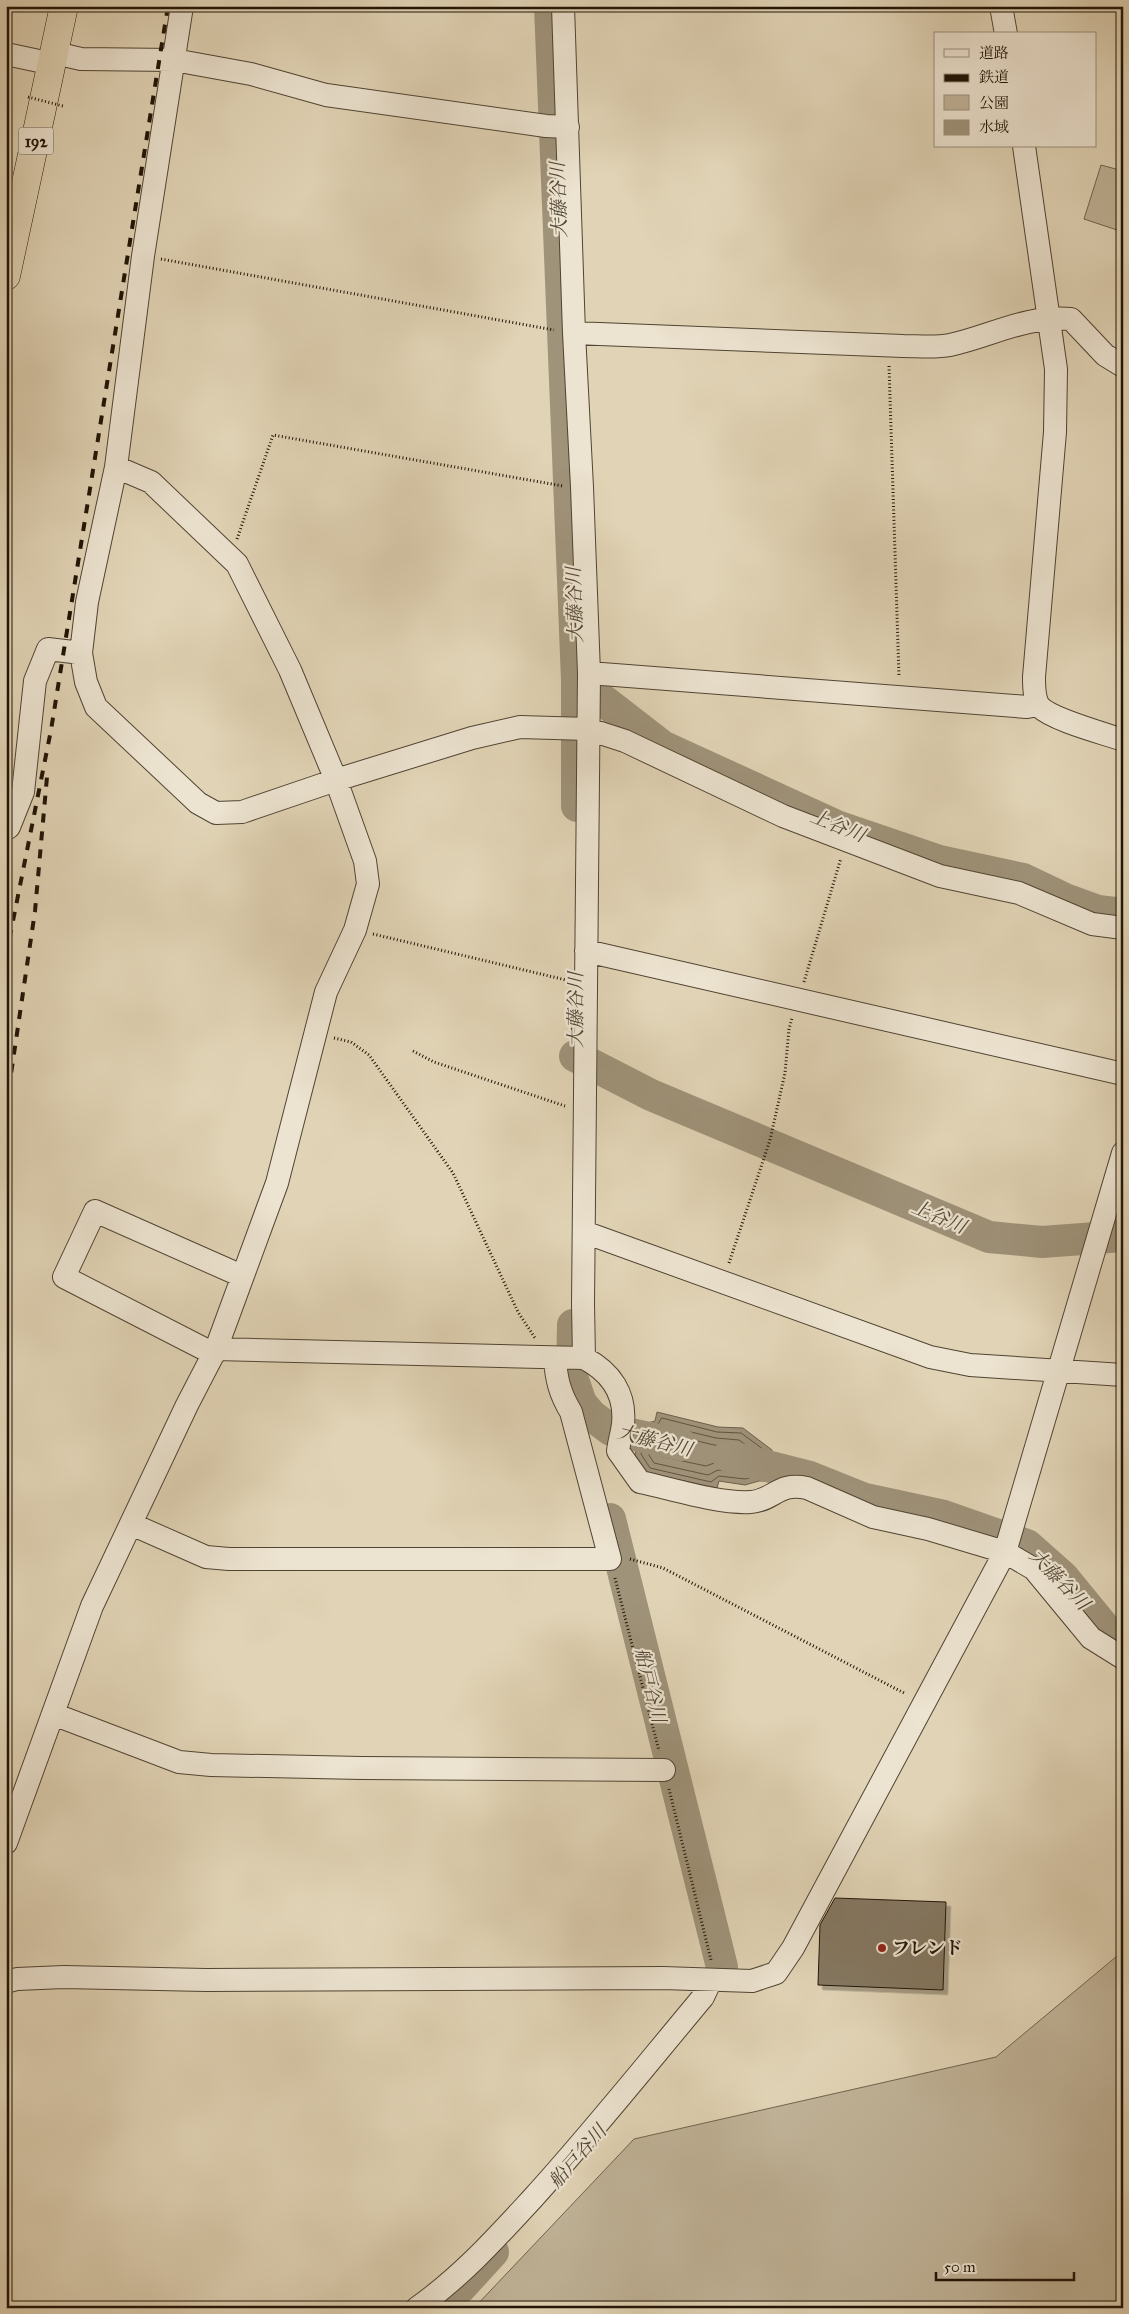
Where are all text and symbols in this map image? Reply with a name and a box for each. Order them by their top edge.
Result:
legend [934,32,1096,148]
text: 道路 [979,44,1009,62]
text: 鉄道 [979,68,1009,86]
text: 公園 [979,94,1009,112]
text: 水域 [979,118,1009,136]
road number: 192 [18,128,54,154]
water label: 大藤谷川 [546,160,571,238]
water label: 大藤谷川 [562,565,587,643]
water label: 上谷川 [807,804,870,848]
water label: 大藤谷川 [564,970,587,1048]
water label: 上谷川 [908,1195,971,1239]
water label: 大藤谷川 [615,1420,696,1461]
water label: 大藤谷川 [1025,1544,1096,1616]
water label: 船戸谷川 [630,1645,671,1727]
place label: フレンド [892,1937,963,1959]
marker: フレンド [876,1942,888,1954]
water label: 船戸谷川 [544,2119,612,2193]
scale bar [936,2249,1074,2281]
text: 50 m [944,2258,976,2276]

